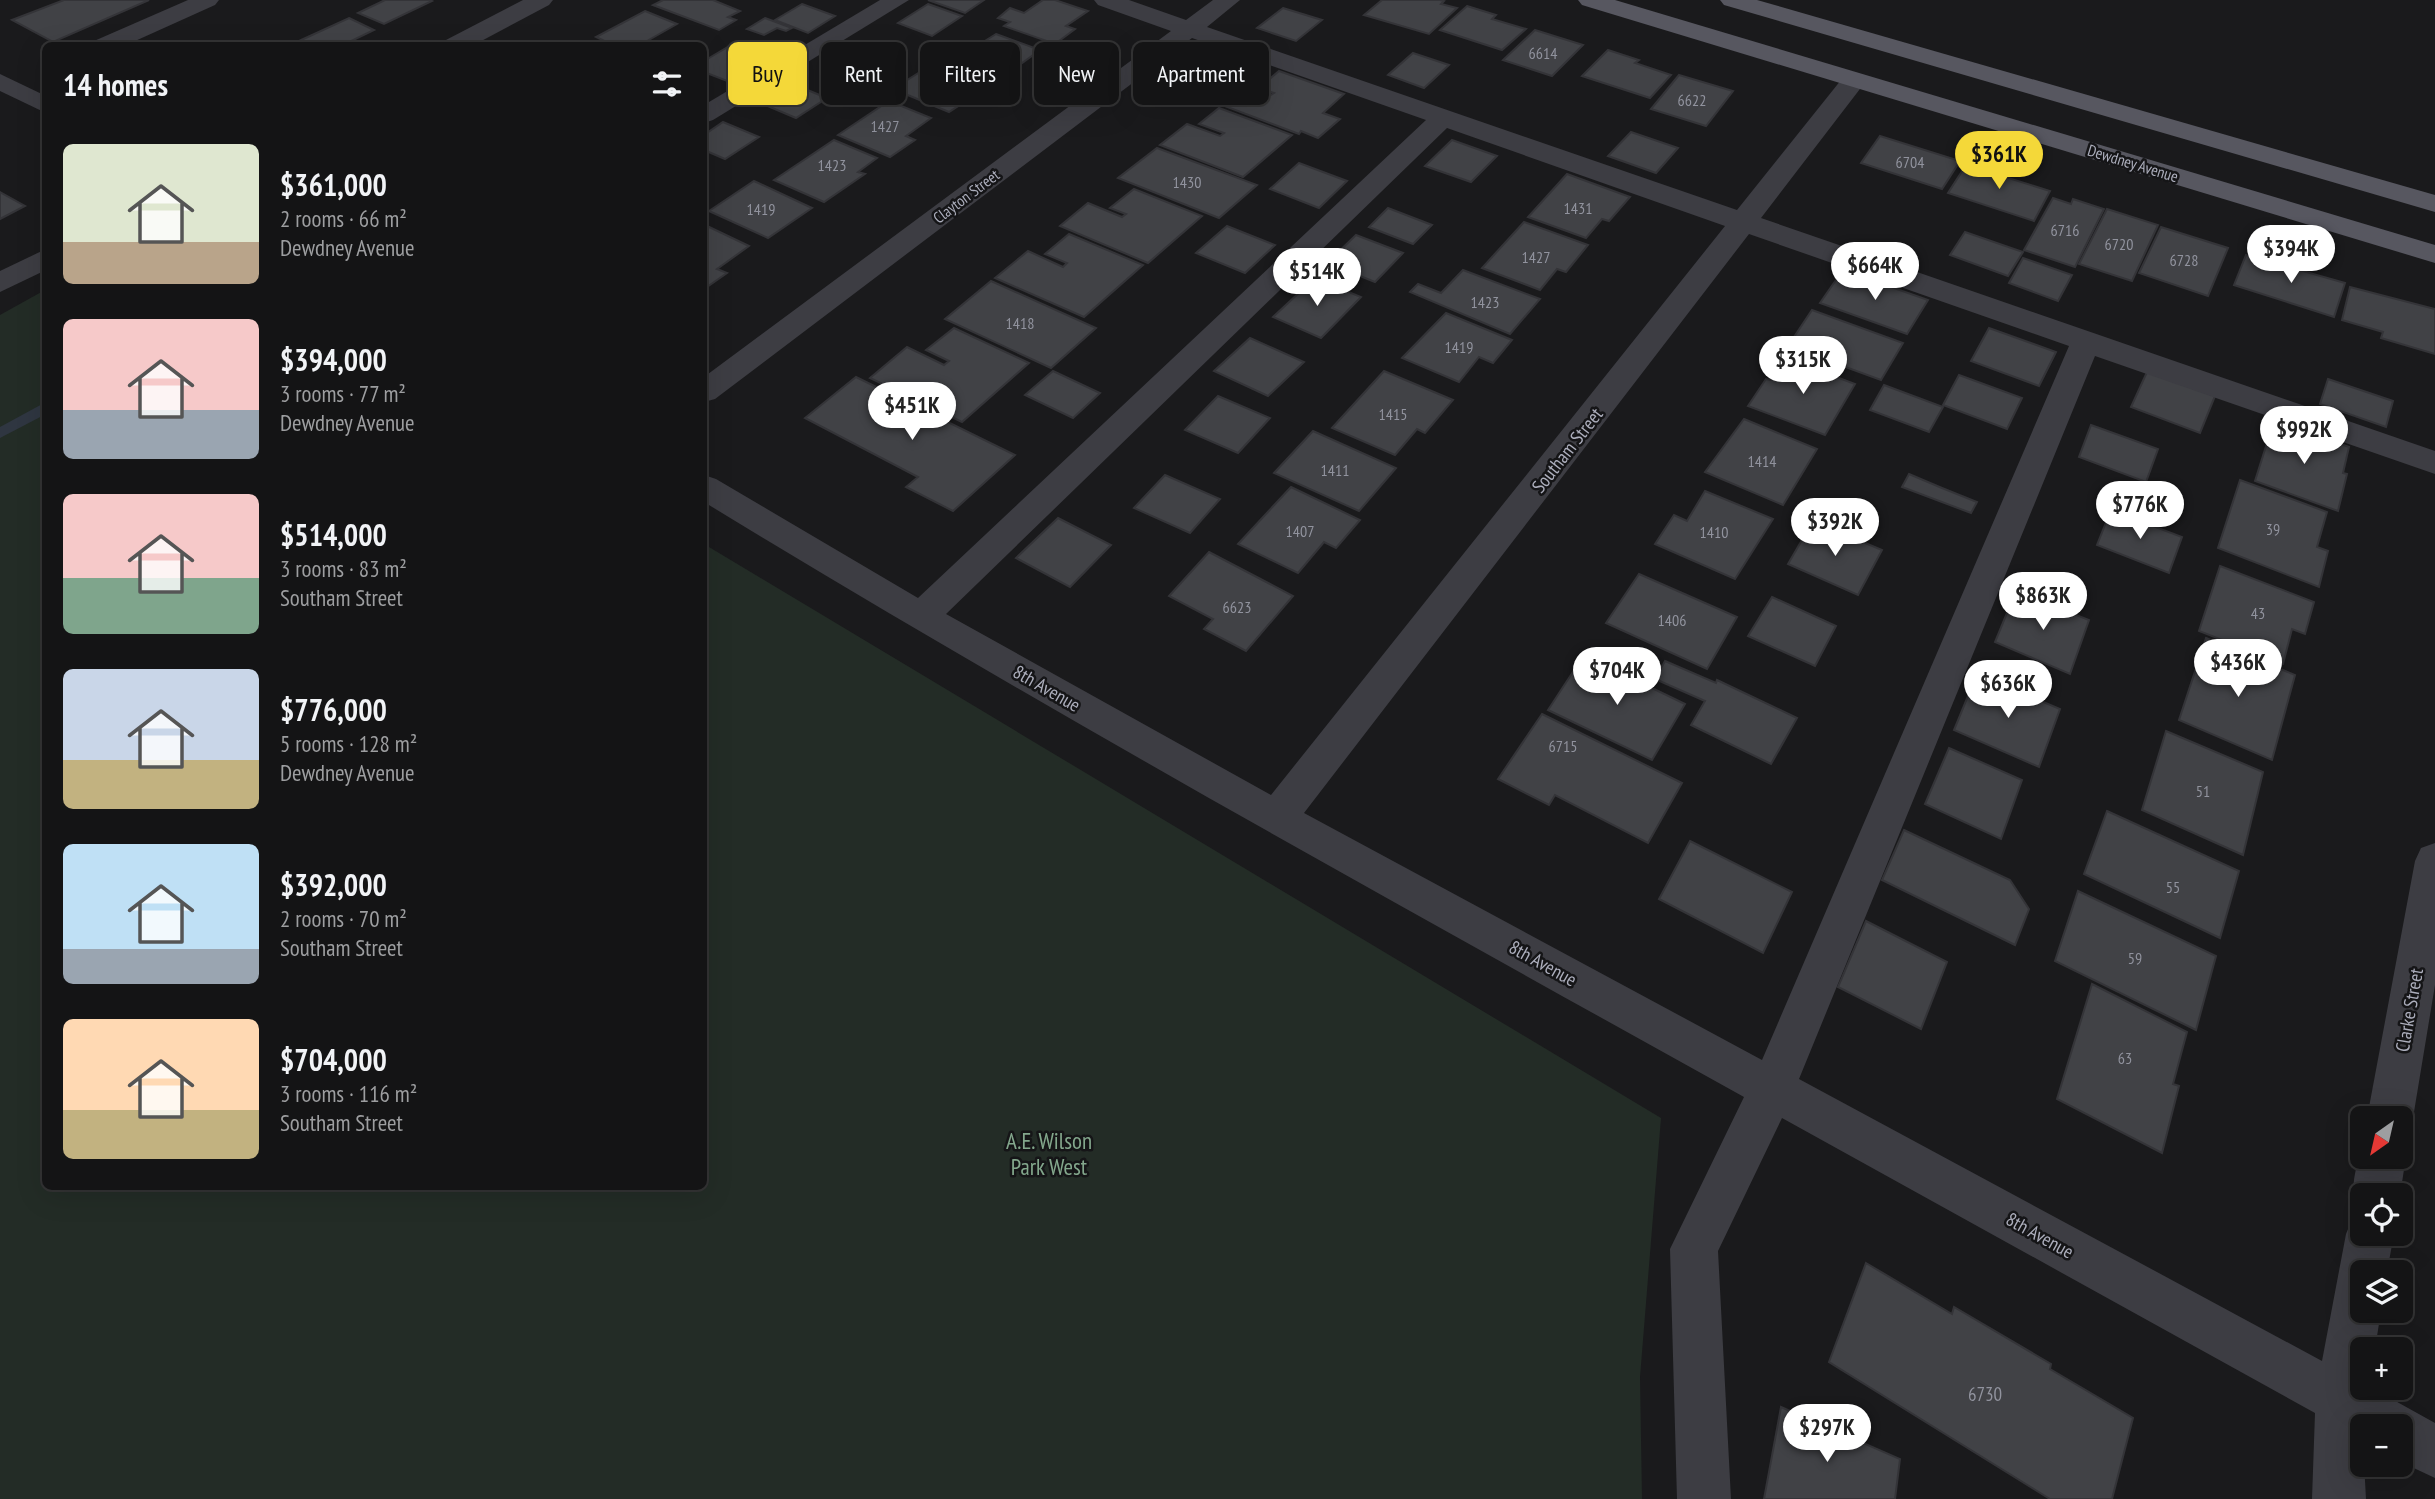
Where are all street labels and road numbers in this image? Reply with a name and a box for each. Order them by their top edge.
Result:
street label: Dewdney Avenue [2085,140,2181,186]
street label: Clayton Street [929,164,1004,228]
street label: Southam Street [1526,402,1608,497]
street label: 8th Avenue [1009,659,1085,717]
street label: 8th Avenue [1505,935,1581,991]
street label: Clarke Street [2390,966,2428,1054]
street label: 8th Avenue [2002,1207,2078,1263]

